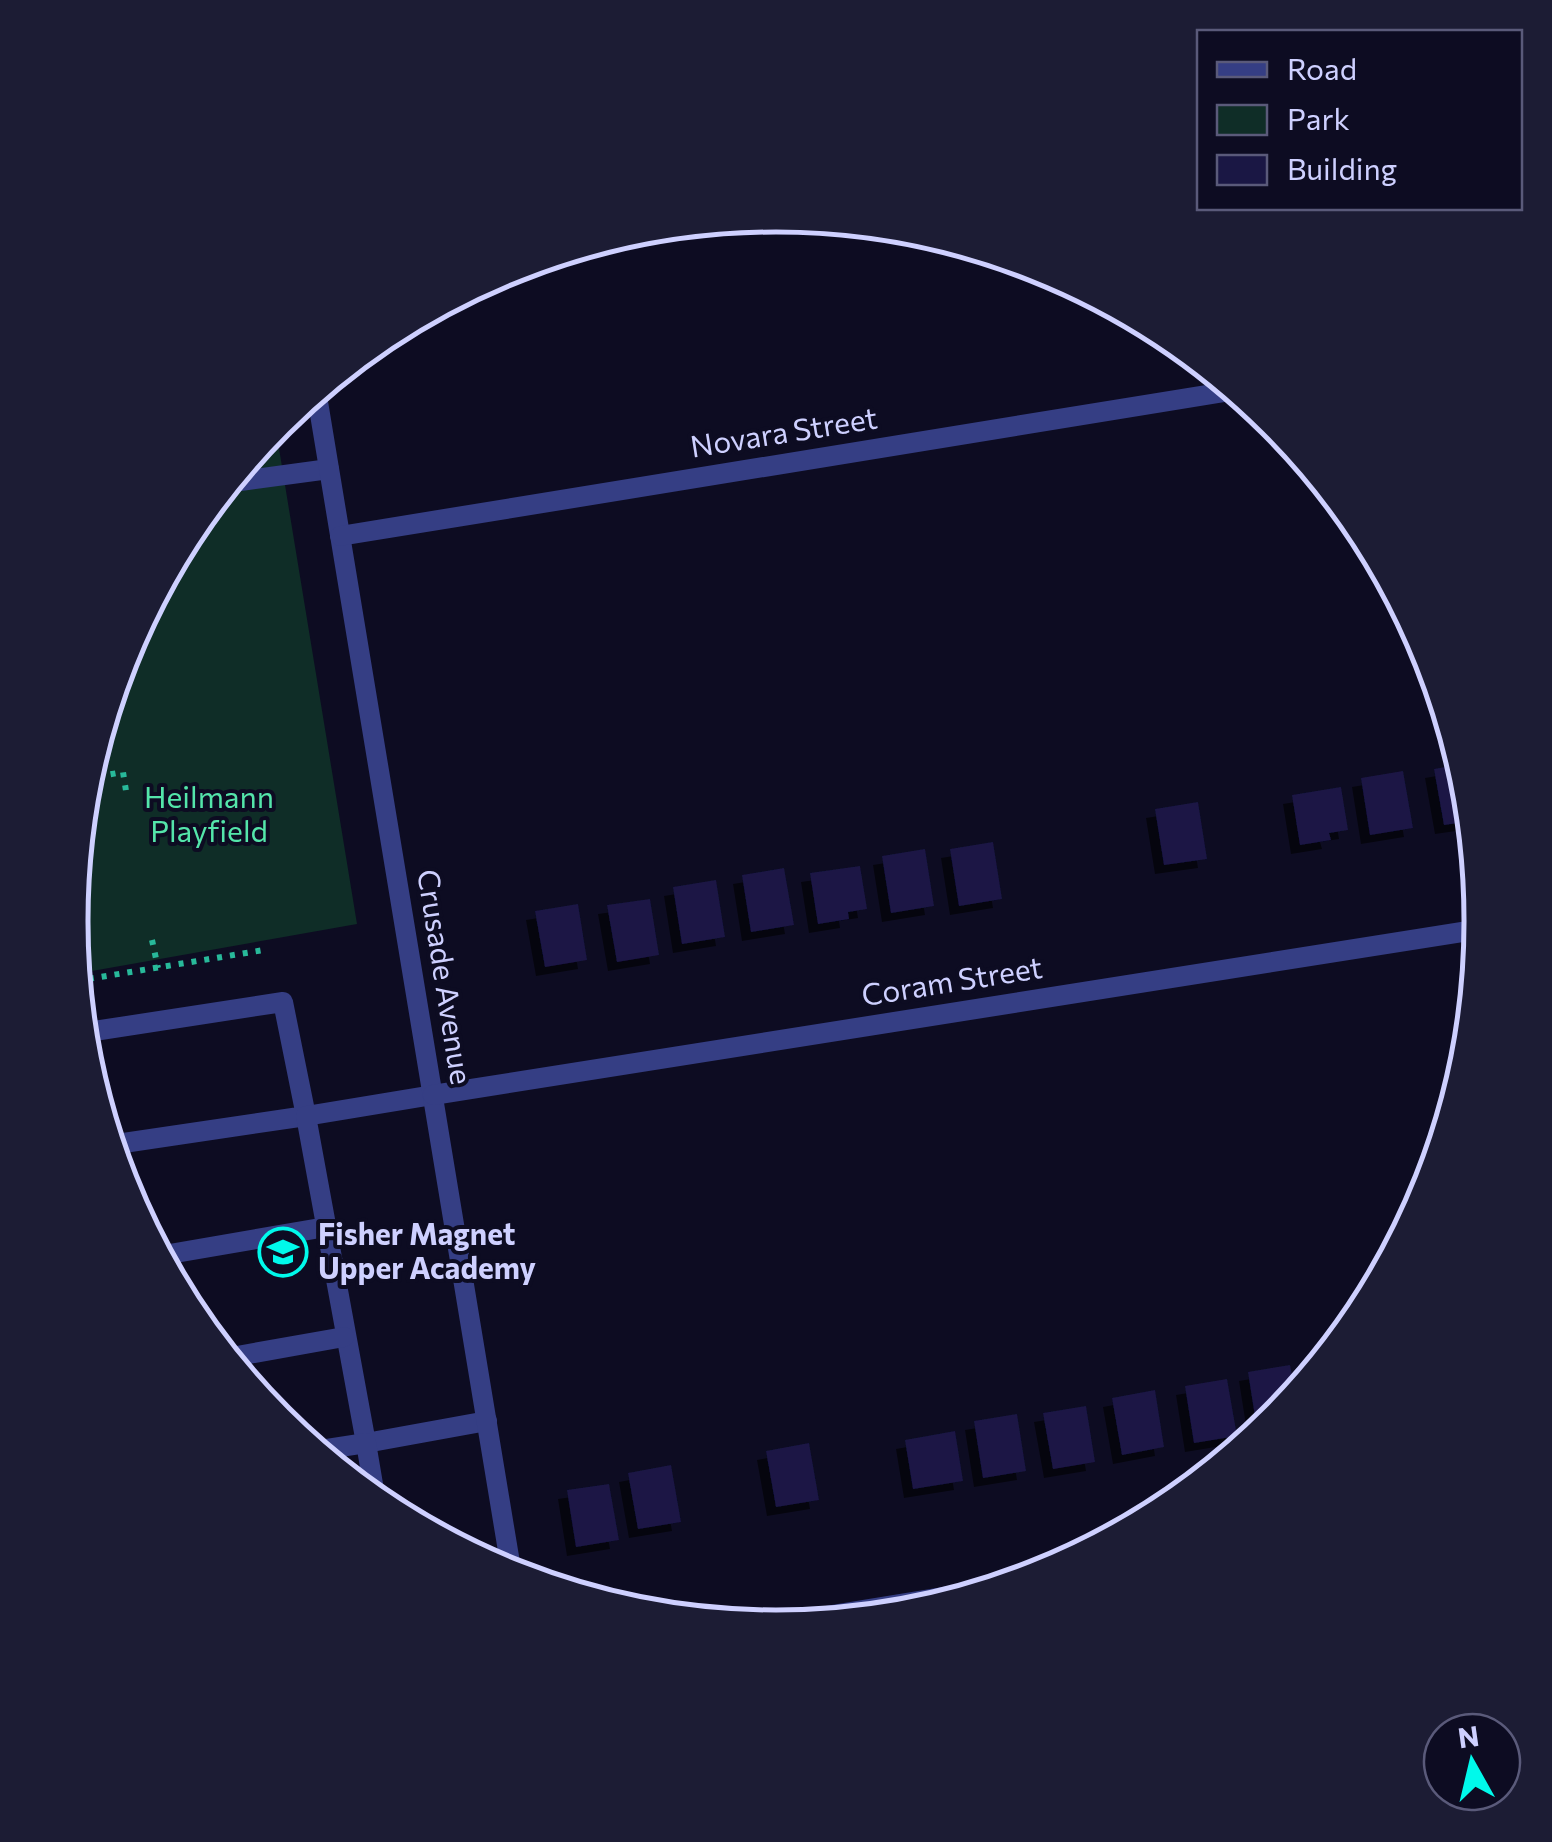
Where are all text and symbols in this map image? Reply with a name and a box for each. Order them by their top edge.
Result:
legend [1197,30,1522,210]
text: Road [1287,49,1357,86]
text: Park [1287,99,1350,136]
text: Building [1287,149,1397,186]
street label: Novara Street [688,397,880,464]
park label: Heilmann Playfield [144,777,274,848]
street label: Crusade Avenue [411,866,482,1087]
street label: Coram Street [859,947,1045,1012]
place label: Fisher Magnet Upper Academy [318,1214,537,1285]
school or university icon: Fisher Magnet Upper Academy [257,1226,309,1278]
north arrow [1422,1712,1522,1812]
text: N [1456,1718,1481,1755]

